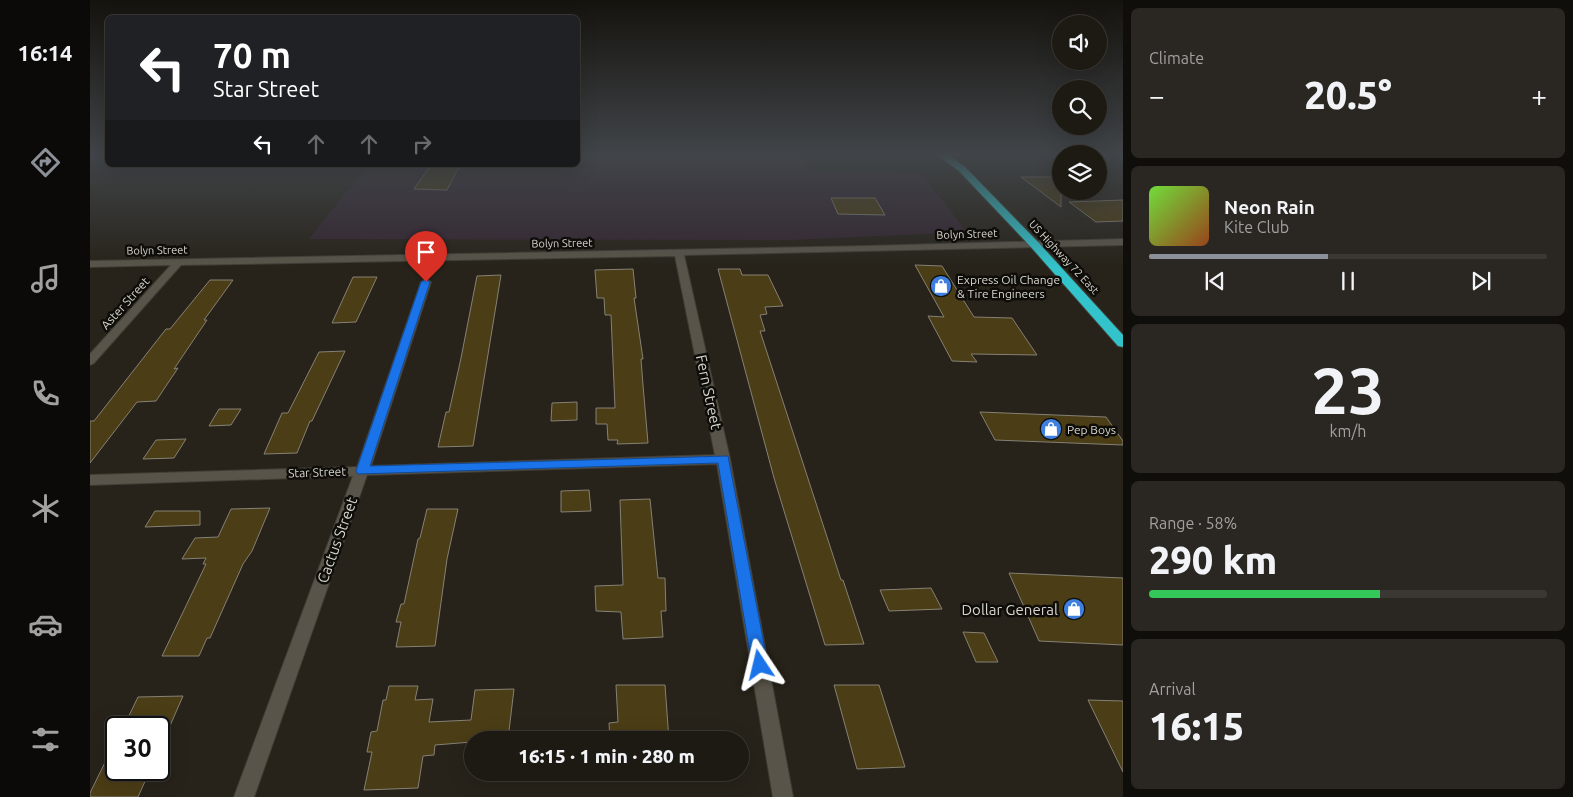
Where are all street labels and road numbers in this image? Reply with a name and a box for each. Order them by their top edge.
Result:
street label: US Highway 72 East [1027,218,1102,297]
street label: Bolyn Street [936,227,998,241]
street label: Bolyn Street [531,236,593,250]
street label: Bolyn Street [126,243,188,257]
street label: Aster Street [98,274,152,332]
street label: Fern Street [693,353,725,431]
street label: Star Street [288,464,346,480]
street label: Cactus Street [314,495,360,585]

